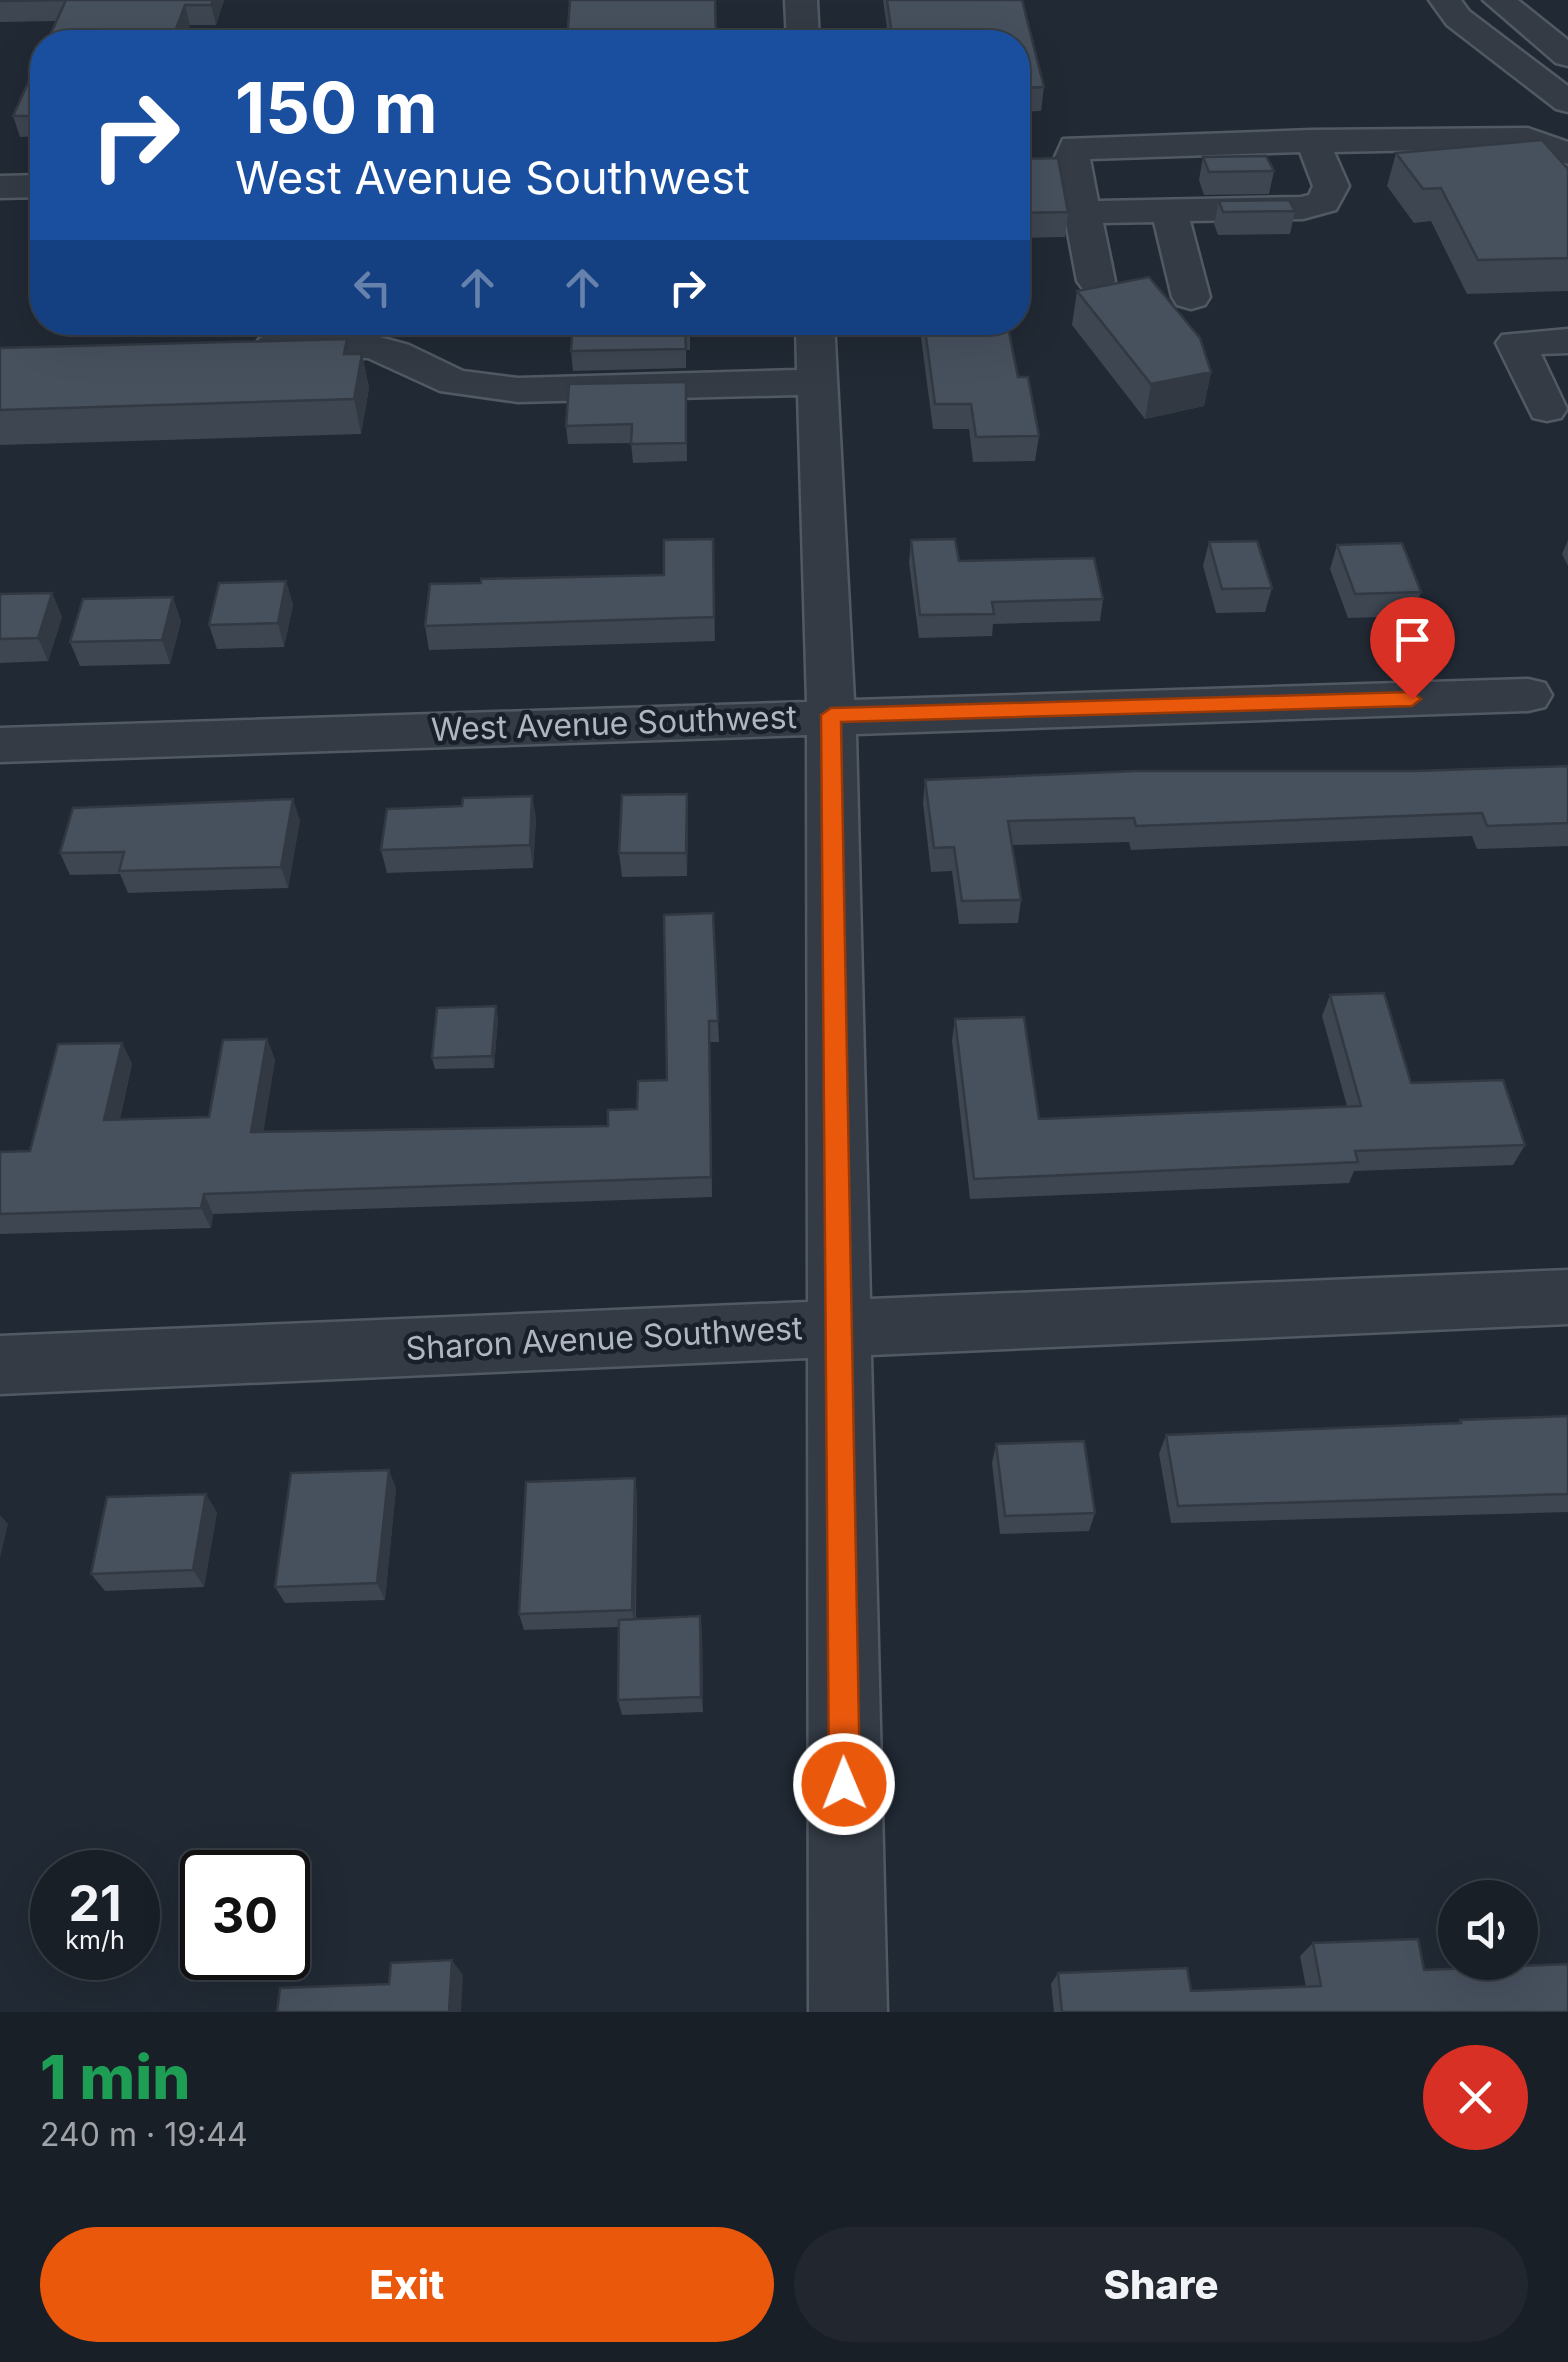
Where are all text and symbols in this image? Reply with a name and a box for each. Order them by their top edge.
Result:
text: 150 m [235,65,438,150]
icon: right [70,70,200,200]
text: West Avenue Southwest [235,150,750,205]
icon: left [345,260,400,315]
icon: ahead [450,260,505,315]
icon: ahead [555,260,610,315]
icon: right [660,260,715,315]
pin [1370,597,1455,700]
icon: arrive [1385,612,1440,667]
street label: West Avenue Southwest [430,697,798,749]
street label: Sharon Avenue Southwest [405,1308,803,1368]
position arrow [792,1732,896,1836]
speed limit sign: 30 [180,1850,310,1980]
text: 21 [68,1873,122,1933]
map controls [1438,1880,1538,1980]
button: sound [1438,1880,1538,1980]
text: km/h [65,1925,125,1955]
text: 1 min [40,2041,190,2113]
button: close [1423,2045,1528,2150]
text: 240 m · 19:44 [40,2115,248,2154]
button: Exit [40,2227,774,2342]
button: Share [794,2227,1528,2342]

